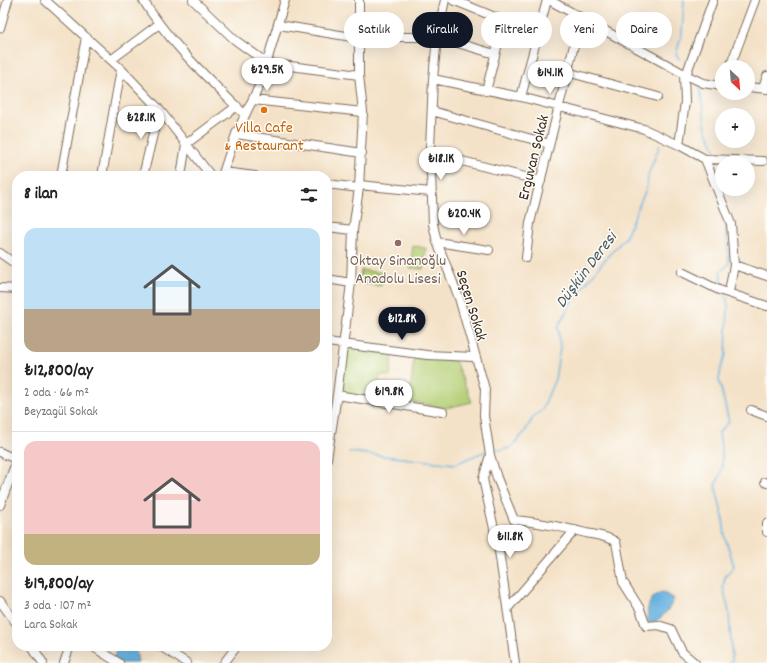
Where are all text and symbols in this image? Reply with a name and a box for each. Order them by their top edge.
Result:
chip: Satılık [344,12,404,48]
chip: Kiralık [412,12,473,48]
chip: Filtreler [481,12,552,48]
chip: Yeni [560,12,608,48]
chip: Daire [616,12,672,48]
pin: ₺29.5K [234,58,300,92]
north arrow [715,60,755,100]
map controls [715,60,755,196]
text: ₺29.5K [250,61,284,80]
pin: ₺14.1K [517,61,583,95]
text: ₺14.1K [537,64,563,83]
marker: Villa Cafe & Restaurant [259,105,269,115]
pin: ₺28.1K [108,106,174,140]
button: + [715,108,755,148]
text: ₺28.1K [126,109,156,128]
street label: Erguvan Sokak [513,113,556,203]
place label: Villa Cafe & Restaurant [224,117,304,158]
pin: ₺18.1K [408,147,474,181]
text: ₺18.1K [428,150,454,169]
button: − [715,156,755,196]
text: 8 ilan [24,183,58,207]
icon: filters [298,184,320,206]
pin: ₺20.4K [431,202,497,236]
text: ₺20.4K [447,205,481,224]
water label: Düşkün Deresi [551,225,626,314]
marker: Oktay Sinanoğlu Anadolu Lisesi [393,238,403,248]
place label: Oktay Sinanoğlu Anadolu Lisesi [350,250,446,291]
icon: home [136,254,208,326]
street label: Seçen Sokak [449,267,492,344]
pin: ₺12.8K [369,307,435,341]
text: ₺12.8K [387,310,417,329]
text: ₺12,800/ay [24,360,93,384]
pin: ₺19.8K [356,380,422,414]
text: ₺19.8K [374,383,404,402]
text: 2 oda · 66 m² [24,384,89,403]
text: Beyzagül Sokak [24,403,98,422]
icon: home [136,467,208,539]
pin: ₺11.8K [477,525,543,559]
text: ₺11.8K [497,528,523,547]
text: ₺19,800/ay [24,573,93,597]
text: 3 oda · 107 m² [24,597,91,616]
text: Lara Sokak [24,616,78,635]

